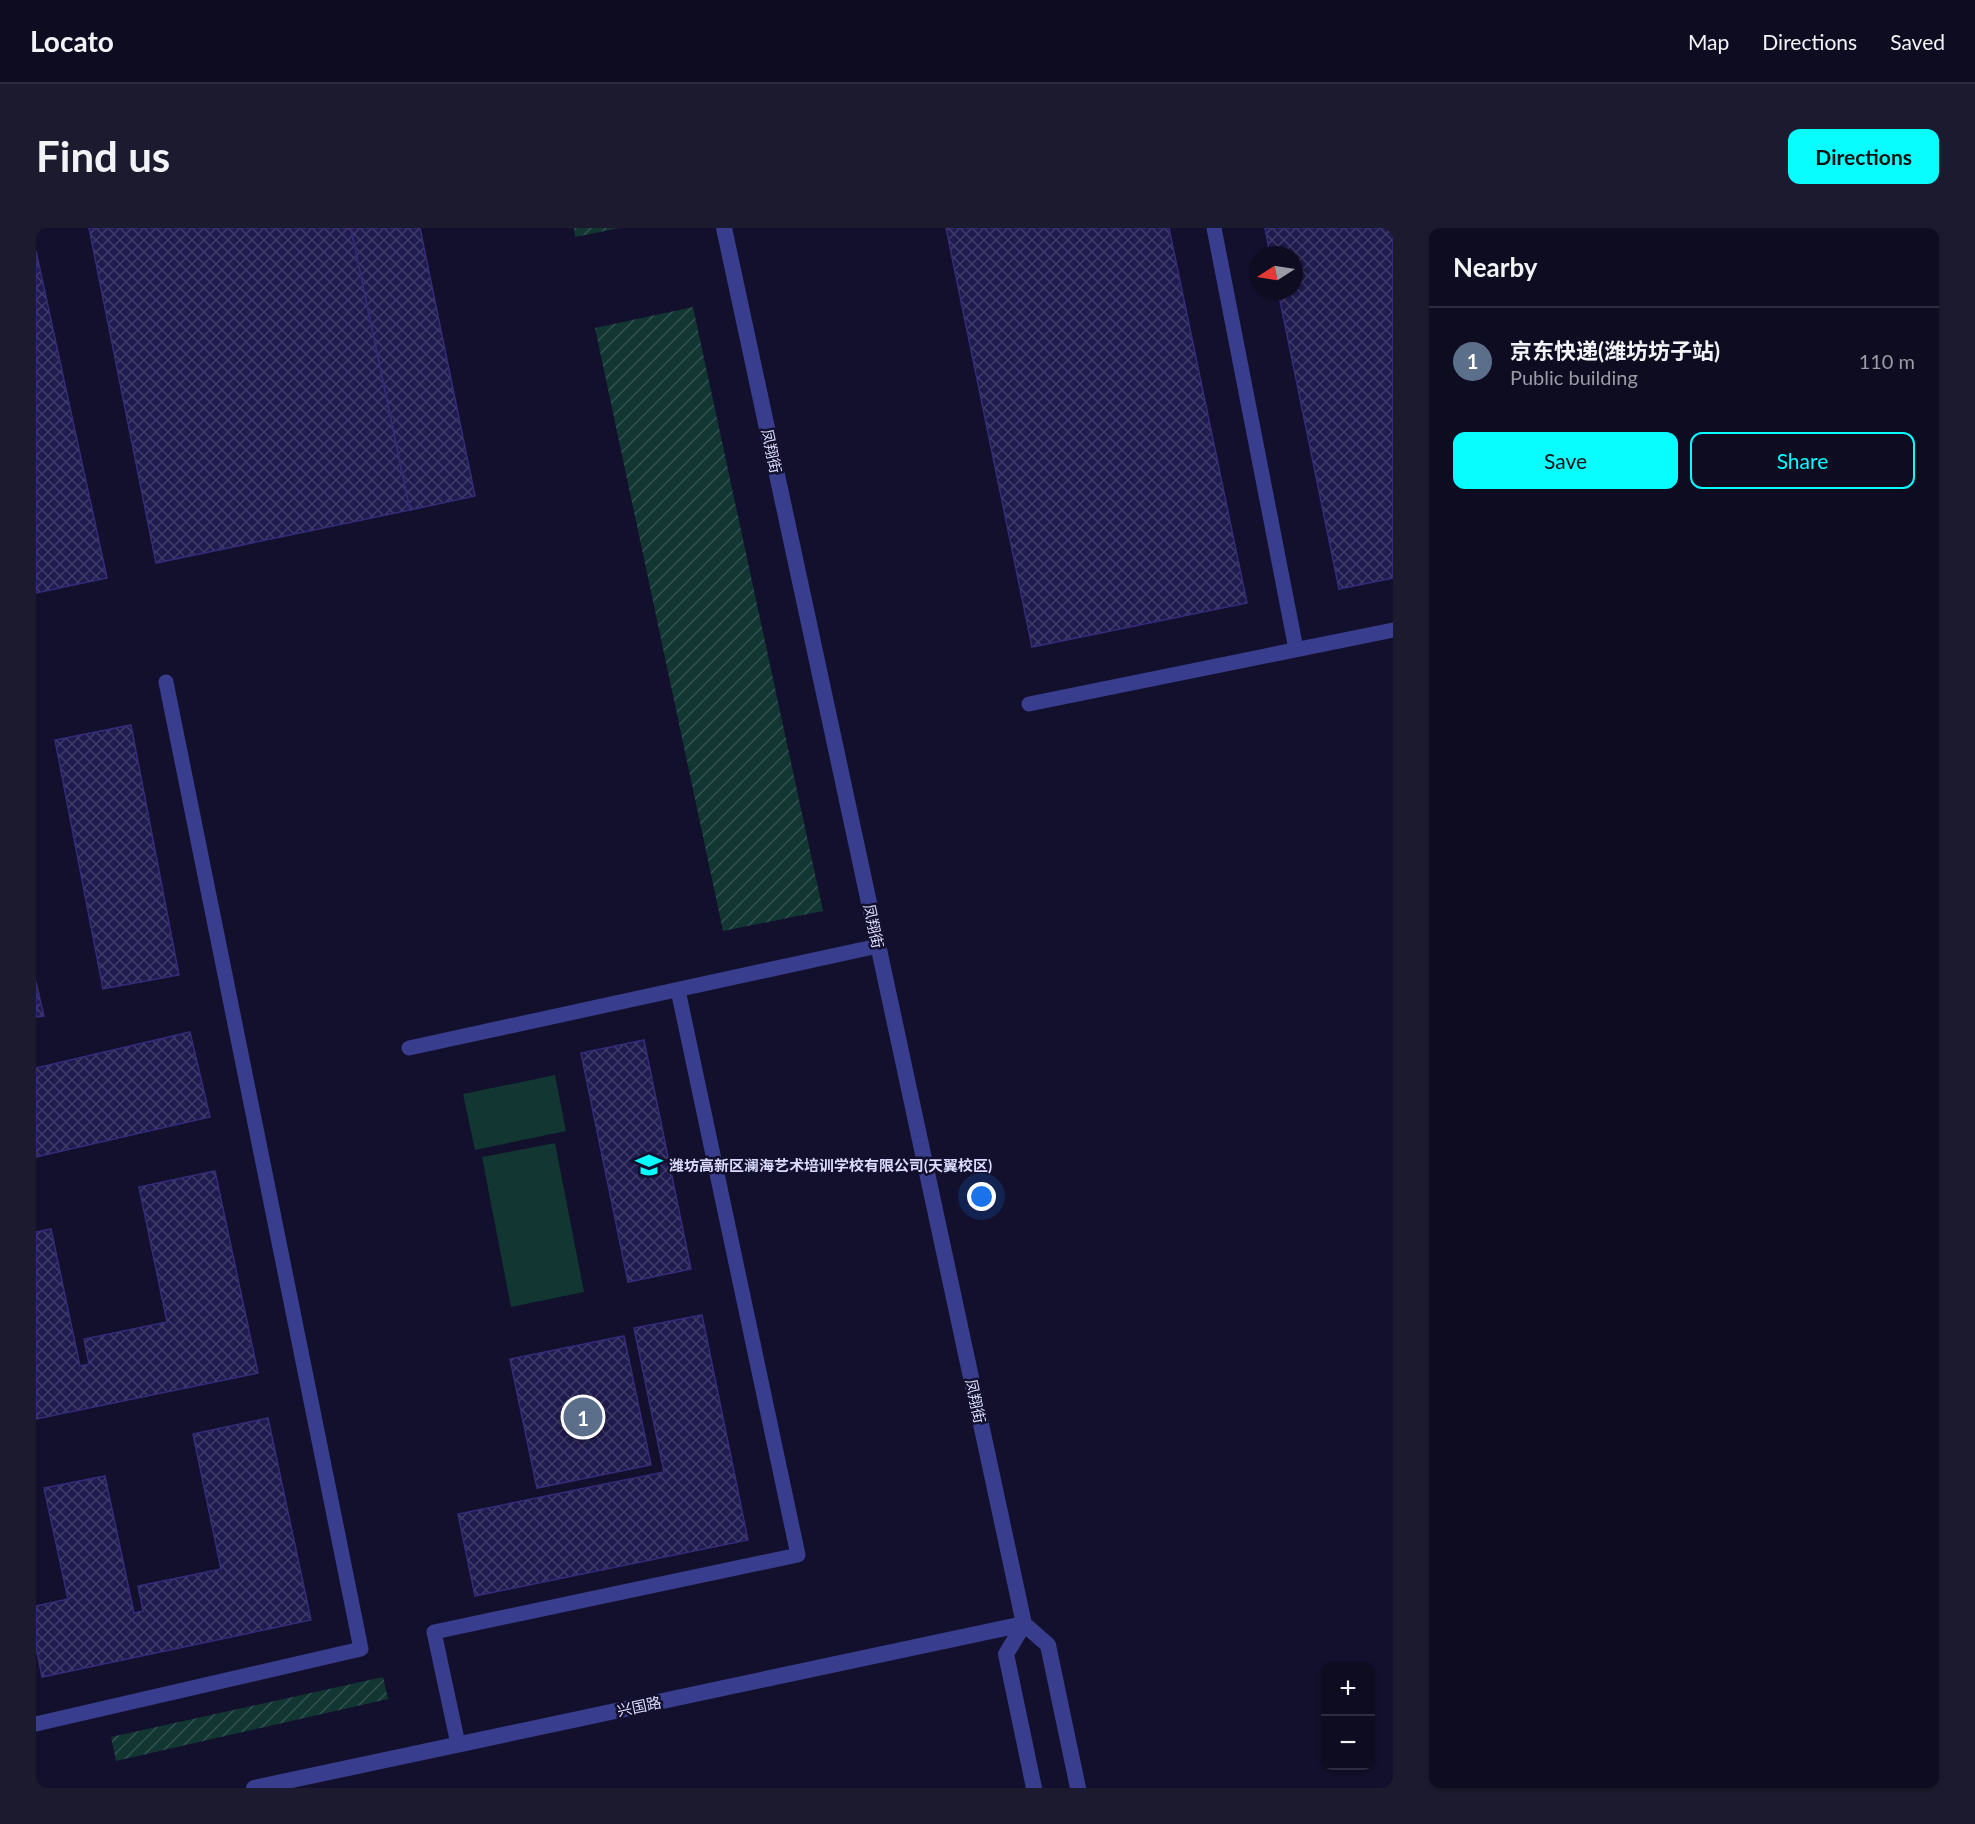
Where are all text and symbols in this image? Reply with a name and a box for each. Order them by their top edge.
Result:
text: Locato [30,24,114,58]
text: Map [1688,29,1729,54]
text: Directions [1762,29,1857,54]
text: Saved [1890,29,1945,54]
button: Directions [1788,129,1939,184]
text: Find us [36,131,170,181]
north arrow [1249,246,1303,300]
text: Nearby [1453,251,1538,283]
text: 京东快递(潍坊坊子站) [1510,337,1720,364]
text: 1 [1467,349,1478,373]
text: 110 m [1859,349,1915,373]
text: Public building [1510,365,1638,389]
street label: 凤翔街 [759,427,785,475]
button: Save [1453,432,1678,489]
button: Share [1690,432,1915,489]
street label: 凤翔街 [861,902,887,950]
school or university icon: 潍坊高新区澜海艺术培训学校有限公司(天翼校区) [634,1150,664,1180]
place label: 潍坊高新区澜海艺术培训学校有限公司(天翼校区) [669,1156,992,1174]
your location [967,1182,996,1211]
street label: 凤翔街 [963,1377,989,1425]
pin: 1 [564,1394,602,1440]
map controls [1321,1662,1375,1770]
button: + [1321,1662,1375,1716]
street label: 兴国路 [615,1693,663,1719]
button: − [1321,1716,1375,1770]

